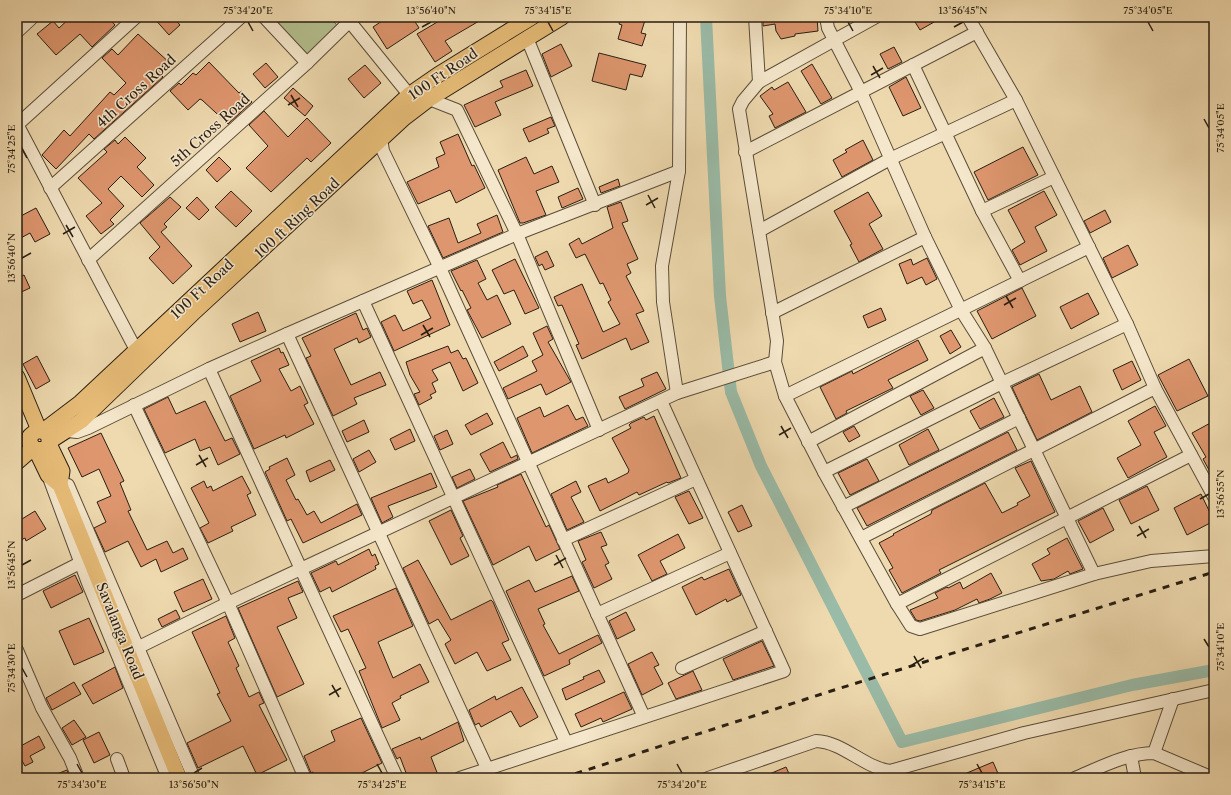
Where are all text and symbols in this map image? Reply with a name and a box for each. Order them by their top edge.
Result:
text: 75°34'20"E [223,4,273,17]
text: 13°56'40"N [406,4,456,17]
text: 75°34'15"E [524,4,572,17]
text: 75°34'10"E [824,4,872,17]
text: 13°56'45"N [939,4,987,17]
text: 75°34'05"E [1123,4,1173,17]
street label: 100 Ft Road [405,44,481,104]
street label: 4th Cross Road [92,50,180,132]
street label: 5th Cross Road [167,89,254,170]
text: 75°34'05"E [1214,103,1227,153]
text: 75°34'25"E [5,125,18,173]
street label: 100 ft Ring Road [251,174,344,262]
text: 13°56'40"N [5,233,18,283]
street label: 100 Ft Road [167,255,238,323]
text: 13°56'55"N [1214,469,1227,519]
text: 13°56'45"N [5,541,18,589]
street label: Savalanga Road [92,580,148,683]
text: 75°34'10"E [1214,623,1227,671]
text: 75°34'30"E [5,643,18,693]
text: 75°34'30"E [57,778,107,791]
text: 13°56'50"N [169,778,219,791]
text: 75°34'25"E [358,778,406,791]
text: 75°34'20"E [657,778,707,791]
text: 75°34'15"E [958,778,1006,791]

